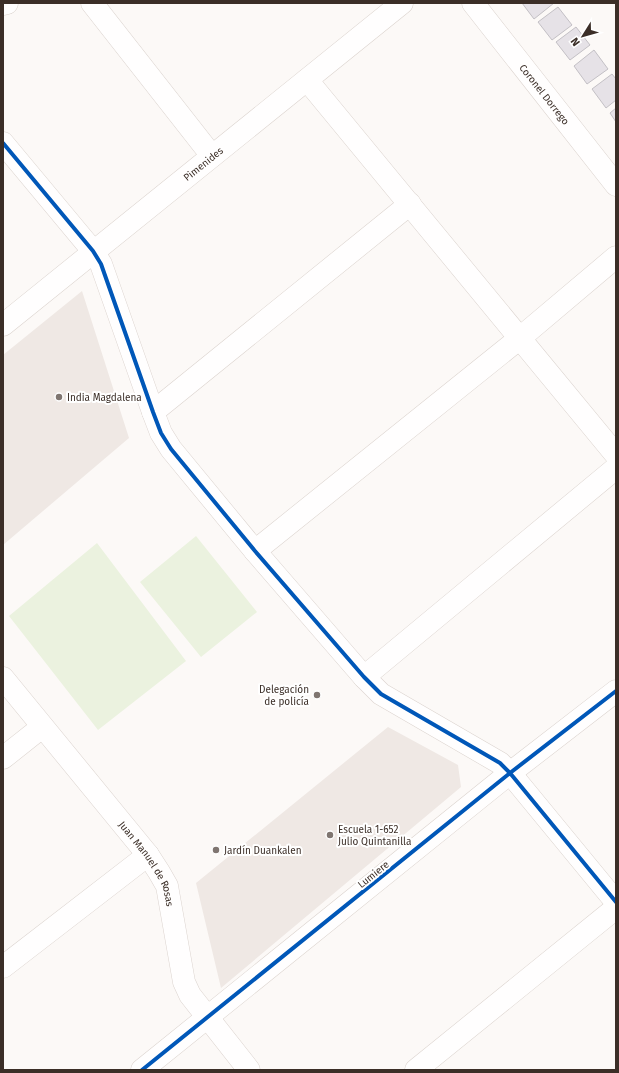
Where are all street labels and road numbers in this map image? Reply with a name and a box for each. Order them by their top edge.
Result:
street label: Coronel Dorrego [516,62,571,128]
street label: Pimenides [181,145,226,184]
street label: Juan Manuel de Rosas [116,819,176,908]
street label: Lumiere [356,859,392,891]

